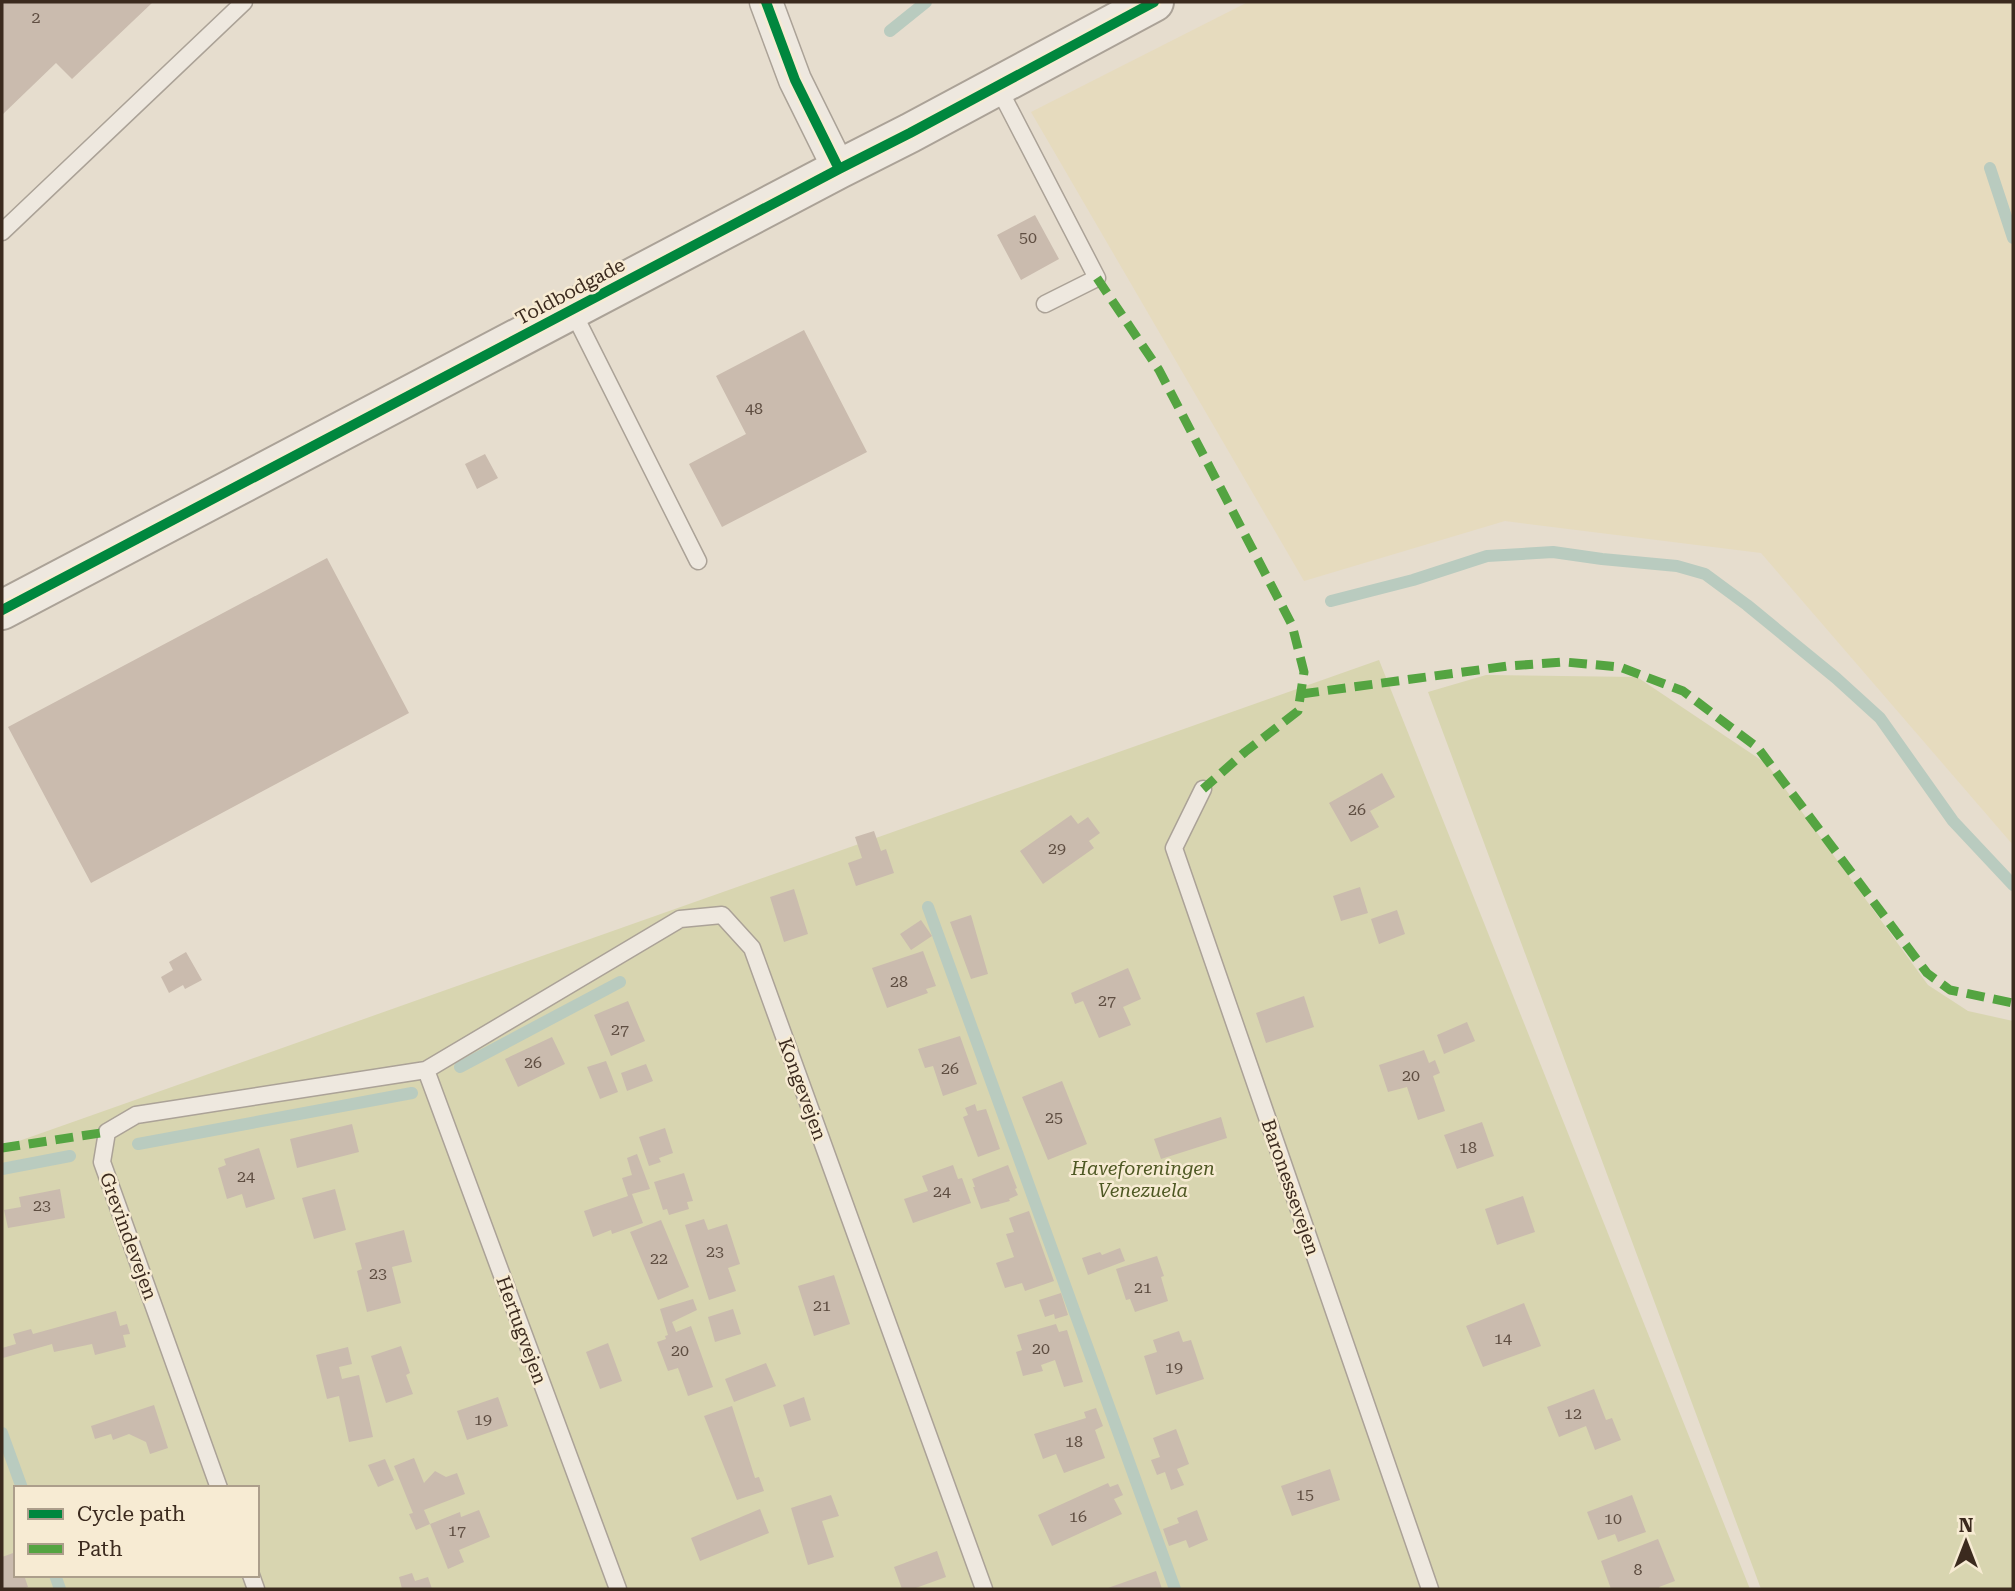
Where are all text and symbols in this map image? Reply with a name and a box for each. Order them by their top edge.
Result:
house number: 2 [32,8,41,27]
house number: 50 [1019,228,1037,247]
street label: Toldbodgade [512,253,629,330]
house number: 48 [745,399,763,418]
house number: 26 [1348,800,1366,819]
house number: 29 [1048,839,1066,858]
house number: 28 [890,972,908,991]
house number: 27 [1098,991,1116,1010]
house number: 27 [611,1020,629,1039]
street label: Kongevejen [773,1035,832,1144]
house number: 26 [524,1053,542,1072]
house number: 26 [941,1059,959,1078]
house number: 20 [1402,1066,1420,1085]
house number: 25 [1045,1108,1063,1127]
street label: Baronessevejen [1256,1116,1325,1258]
house number: 18 [1459,1138,1477,1157]
park label: Haveforeningen Venezuela [1070,1157,1215,1202]
house number: 24 [237,1167,255,1186]
street label: Grevindevejen [95,1169,162,1303]
house number: 24 [933,1182,951,1201]
house number: 23 [33,1196,51,1215]
house number: 23 [706,1242,724,1261]
house number: 22 [650,1249,668,1268]
house number: 23 [369,1264,387,1283]
street label: Hertugvejen [491,1273,552,1387]
house number: 21 [1134,1278,1152,1297]
house number: 21 [813,1296,831,1315]
house number: 14 [1494,1329,1512,1348]
house number: 20 [1032,1339,1050,1358]
house number: 20 [671,1341,689,1360]
house number: 19 [1165,1358,1183,1377]
house number: 12 [1564,1404,1582,1423]
house number: 19 [474,1410,492,1429]
house number: 18 [1065,1432,1083,1451]
house number: 15 [1296,1485,1314,1504]
legend [14,1486,259,1577]
text: Cycle path [77,1502,186,1526]
house number: 16 [1069,1507,1087,1526]
north arrow [1931,1507,2001,1577]
house number: 10 [1604,1509,1622,1528]
text: N [1959,1514,1974,1537]
house number: 17 [448,1521,466,1540]
text: Path [77,1537,123,1561]
house number: 8 [1634,1560,1643,1579]

